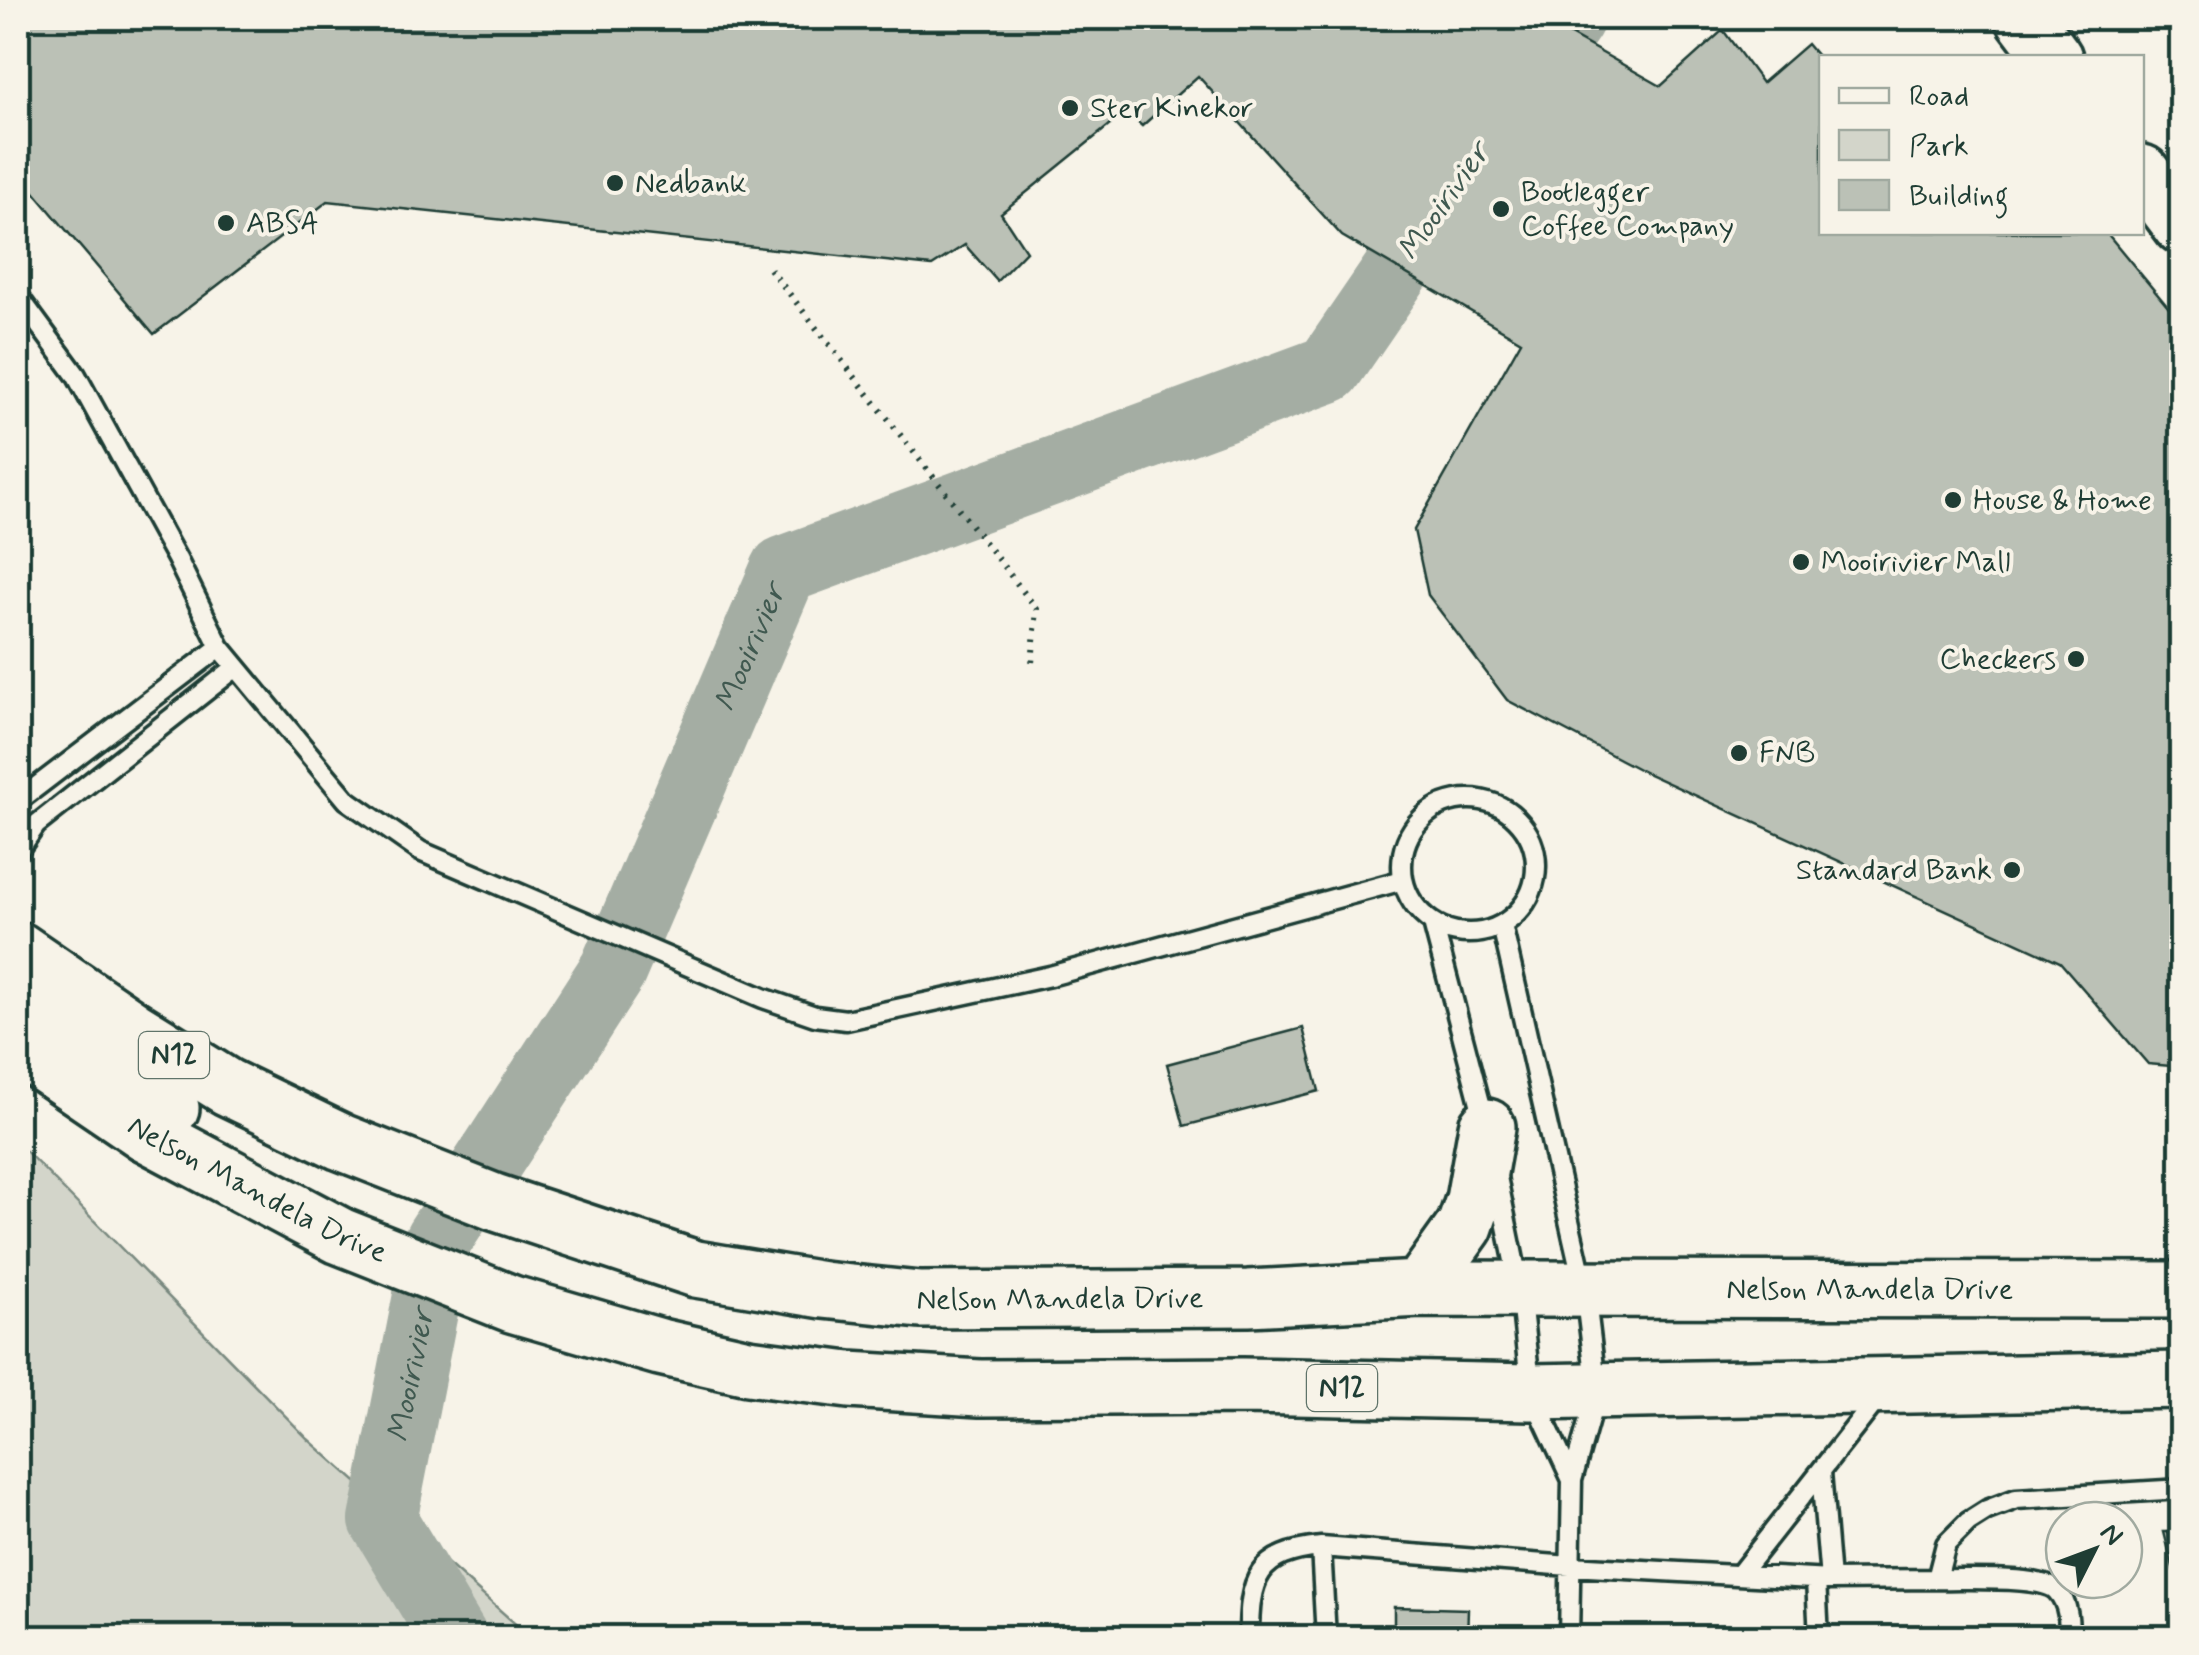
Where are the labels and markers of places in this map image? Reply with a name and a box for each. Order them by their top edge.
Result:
place label: Ster Kinekor [1090,89,1253,128]
marker: Ster Kinekor [1059,97,1081,119]
place label: Nedbank [635,164,747,203]
marker: Nedbank [604,172,626,194]
place label: Bootlegger Coffee Company [1521,173,1734,246]
marker: Bootlegger Coffee Company [1490,198,1512,220]
place label: ABSA [246,204,319,243]
marker: ABSA [215,212,237,234]
place label: House & Home [1973,481,2152,520]
marker: House & Home [1942,489,1964,511]
place label: Mooirivier Mall [1821,543,2011,582]
marker: Mooirivier Mall [1790,551,1812,573]
place label: Checkers [1940,640,2056,679]
marker: Checkers [2065,648,2087,670]
place label: FNB [1759,734,1815,773]
marker: FNB [1728,742,1750,764]
place label: Standard Bank [1796,851,1992,890]
marker: Standard Bank [2001,859,2023,881]

